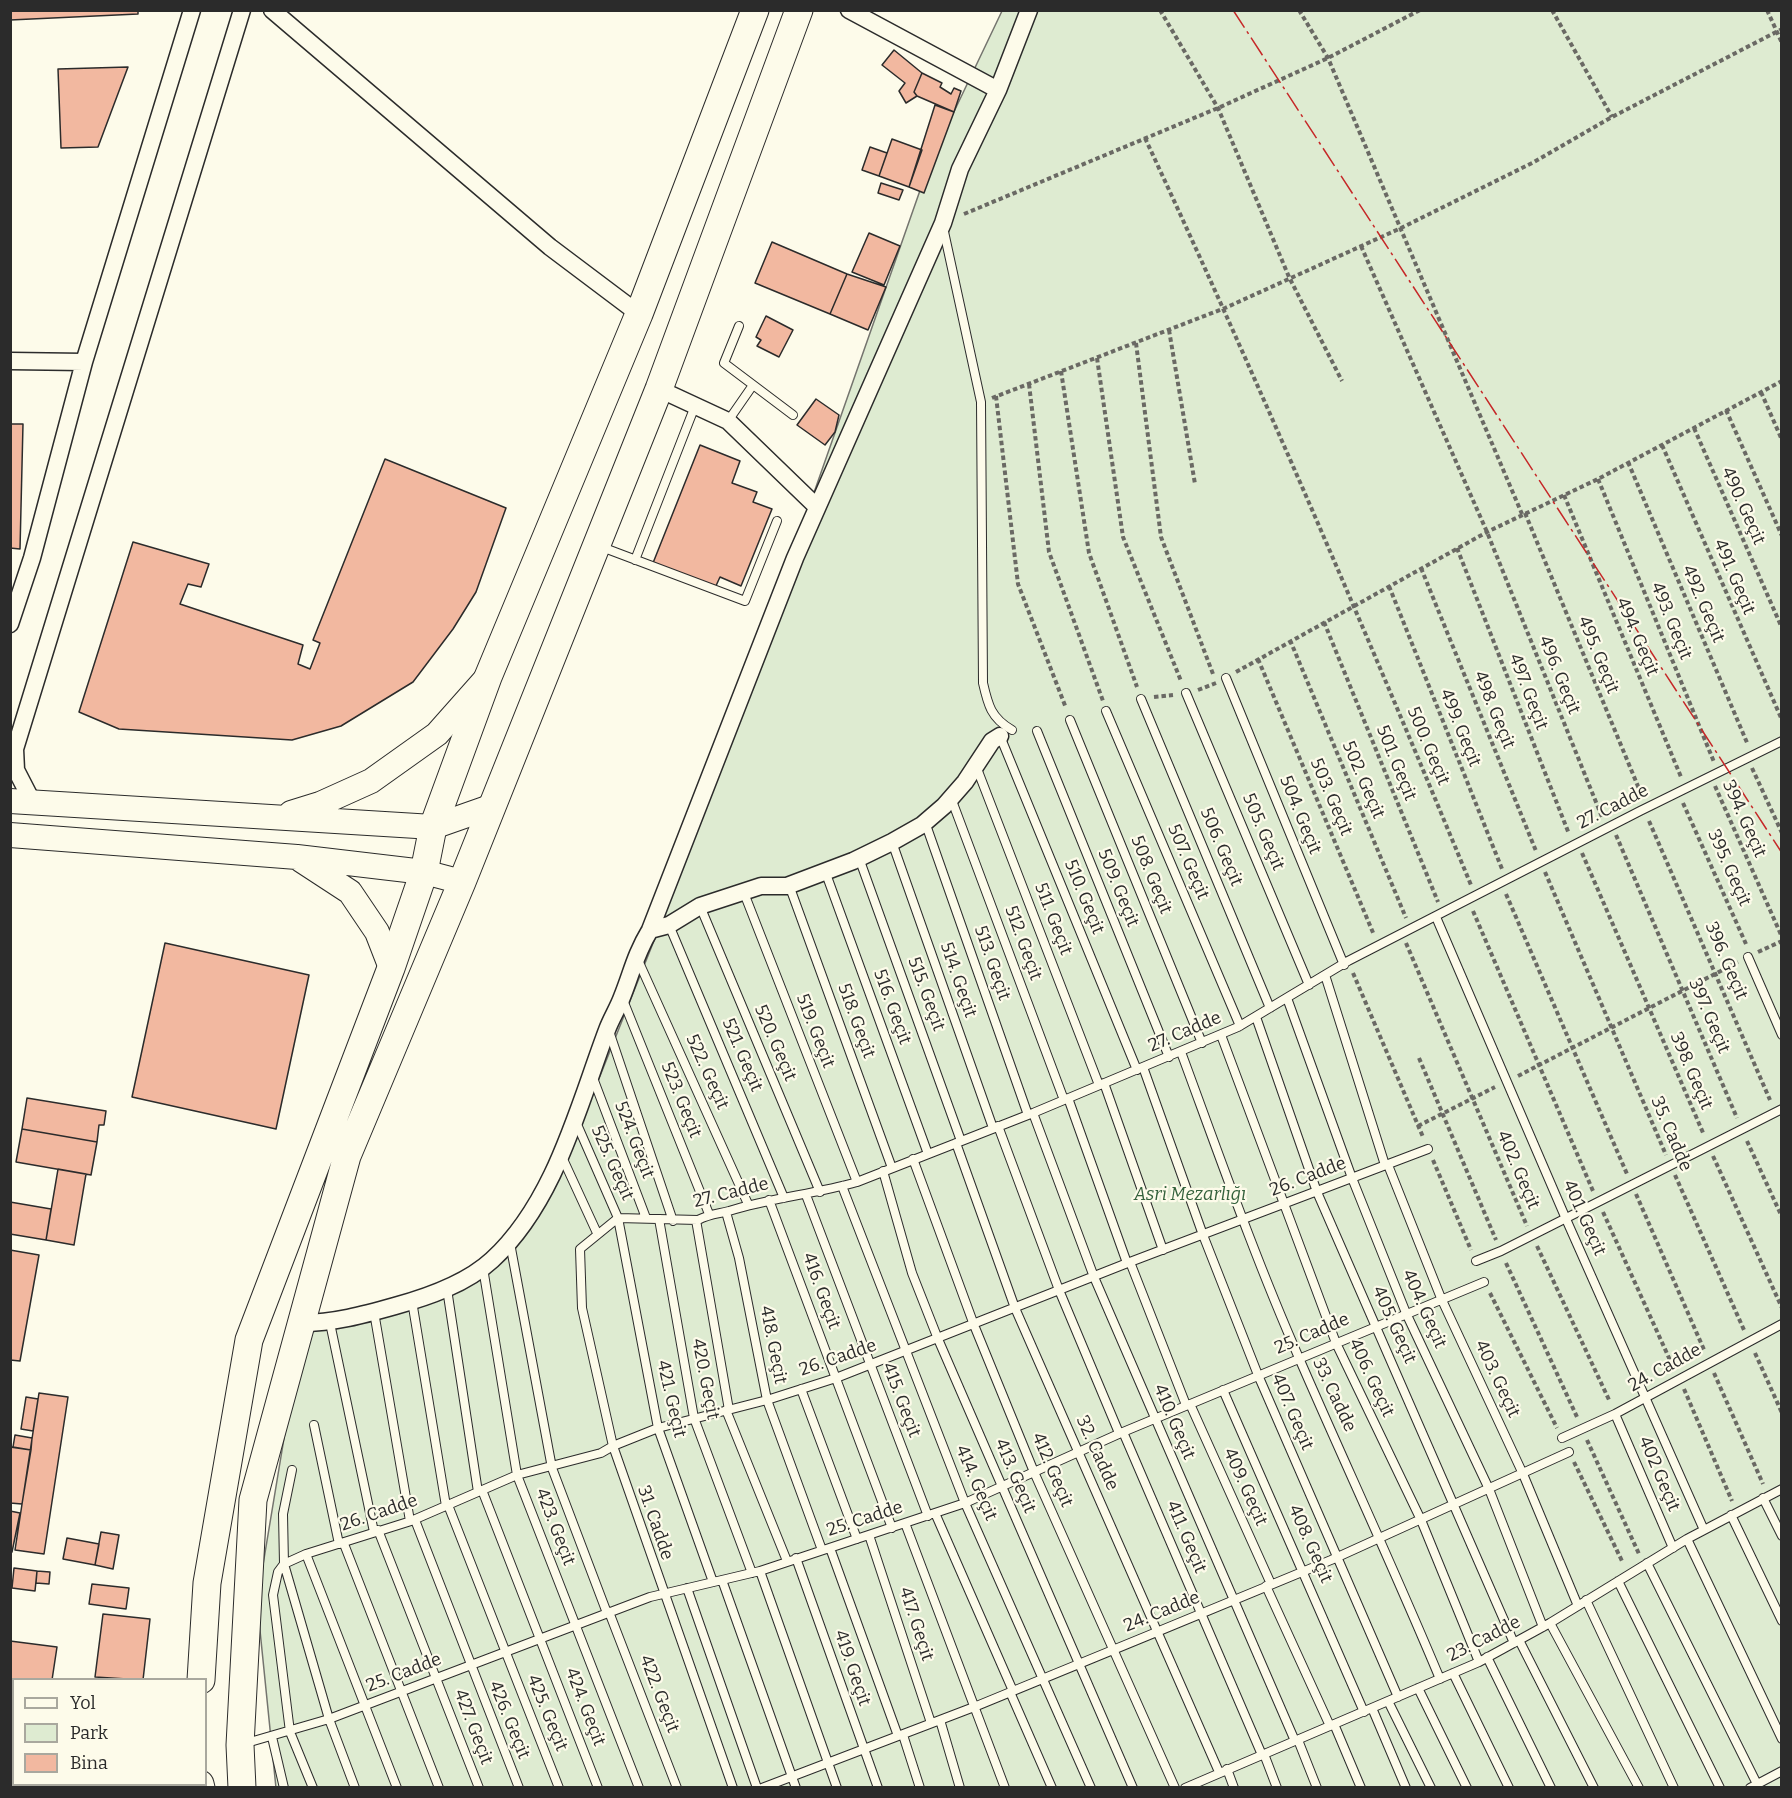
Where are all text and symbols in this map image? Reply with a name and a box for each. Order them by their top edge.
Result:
street label: 490. Geçit [1716,464,1770,548]
street label: 491. Geçit [1708,536,1760,618]
street label: 492. Geçit [1677,562,1729,646]
street label: 493. Geçit [1646,579,1696,663]
street label: 494. Geçit [1611,595,1663,679]
street label: 495. Geçit [1573,613,1623,697]
street label: 496. Geçit [1533,632,1585,718]
street label: 497. Geçit [1504,651,1552,733]
street label: 498. Geçit [1469,668,1519,752]
street label: 499. Geçit [1435,686,1485,770]
street label: 500. Geçit [1402,704,1454,788]
street label: 501. Geçit [1371,722,1421,804]
street label: 502. Geçit [1337,738,1389,822]
street label: 503. Geçit [1305,755,1357,839]
street label: 504. Geçit [1274,772,1326,858]
street label: 394. Geçit [1717,777,1771,861]
street label: 27. Cadde [1574,780,1652,834]
street label: 505. Geçit [1237,790,1289,874]
street label: 506. Geçit [1195,805,1247,889]
street label: 507. Geçit [1162,821,1214,903]
street label: 395. Geçit [1703,826,1755,910]
street label: 508. Geçit [1126,833,1176,917]
street label: 509. Geçit [1093,846,1143,930]
street label: 510. Geçit [1059,857,1109,937]
street label: 511. Geçit [1029,880,1077,958]
street label: 512. Geçit [1000,903,1046,983]
street label: 396. Geçit [1700,919,1752,1003]
street label: 513. Geçit [969,923,1015,1003]
street label: 514. Geçit [935,939,981,1021]
street label: 515. Geçit [903,954,949,1034]
street label: 516. Geçit [868,966,916,1048]
street label: 397. Geçit [1684,975,1734,1057]
street label: 518. Geçit [832,981,880,1061]
street label: 519. Geçit [791,991,839,1071]
street label: 520. Geçit [749,1002,801,1084]
street label: 27. Cadde [1145,1007,1225,1057]
street label: 521. Geçit [717,1015,767,1095]
street label: 398. Geçit [1665,1029,1717,1113]
street label: 522. Geçit [681,1031,733,1113]
street label: 523. Geçit [656,1059,706,1141]
street label: 35. Cadde [1646,1093,1696,1175]
street label: 524. Geçit [609,1098,659,1182]
street label: 525. Geçit [586,1122,638,1204]
street label: 402. Geçit [1492,1127,1544,1213]
street label: 26. Cadde [1267,1153,1349,1201]
street label: 27. Cadde [691,1173,771,1213]
street label: 401. Geçit [1558,1177,1610,1259]
park label: Asri Mezarlığı [1134,1184,1246,1206]
street label: 416. Geçit [797,1250,845,1332]
street label: 404. Geçit [1397,1266,1451,1352]
street label: 405. Geçit [1367,1283,1421,1367]
street label: 418. Geçit [755,1304,791,1386]
street label: 25. Cadde [1272,1309,1352,1359]
street label: 26. Cadde [797,1335,879,1381]
street label: 406. Geçit [1343,1335,1399,1421]
street label: 420. Geçit [687,1337,723,1421]
street label: 403. Geçit [1470,1337,1524,1421]
street label: 24. Cadde [1625,1339,1705,1397]
street label: 33. Cadde [1308,1355,1360,1435]
street label: 421. Geçit [652,1358,690,1440]
street label: 415. Geçit [877,1360,925,1440]
street label: 407. Geçit [1266,1371,1318,1453]
street label: 410. Geçit [1148,1381,1200,1463]
street label: 32. Cadde [1071,1412,1123,1494]
street label: 412. Geçit [1027,1429,1077,1511]
street label: 402 Geçit [1634,1433,1684,1515]
street label: 413. Geçit [990,1436,1040,1516]
street label: 414. Geçit [950,1442,1002,1524]
street label: 409. Geçit [1218,1445,1272,1529]
street label: 31. Cadde [632,1483,678,1563]
street label: 423. Geçit [530,1485,580,1569]
street label: 26. Cadde [338,1490,420,1536]
street label: 25. Cadde [824,1497,906,1541]
street label: 411. Geçit [1161,1498,1211,1576]
street label: 408. Geçit [1283,1501,1337,1587]
street label: 417. Geçit [894,1584,938,1664]
street label: 24. Cadde [1121,1587,1203,1637]
street label: 23. Cadde [1444,1611,1524,1667]
street label: 419. Geçit [829,1627,875,1709]
street label: 25. Cadde [363,1649,445,1697]
street label: 422. Geçit [634,1652,684,1736]
street label: 424. Geçit [560,1665,610,1749]
street label: 425. Geçit [522,1671,572,1755]
legend [12,1678,207,1786]
street label: 426. Geçit [484,1678,534,1762]
street label: 427. Geçit [449,1686,497,1768]
text: Yol [70,1692,96,1714]
text: Park [70,1722,108,1744]
text: Bina [70,1752,108,1774]

